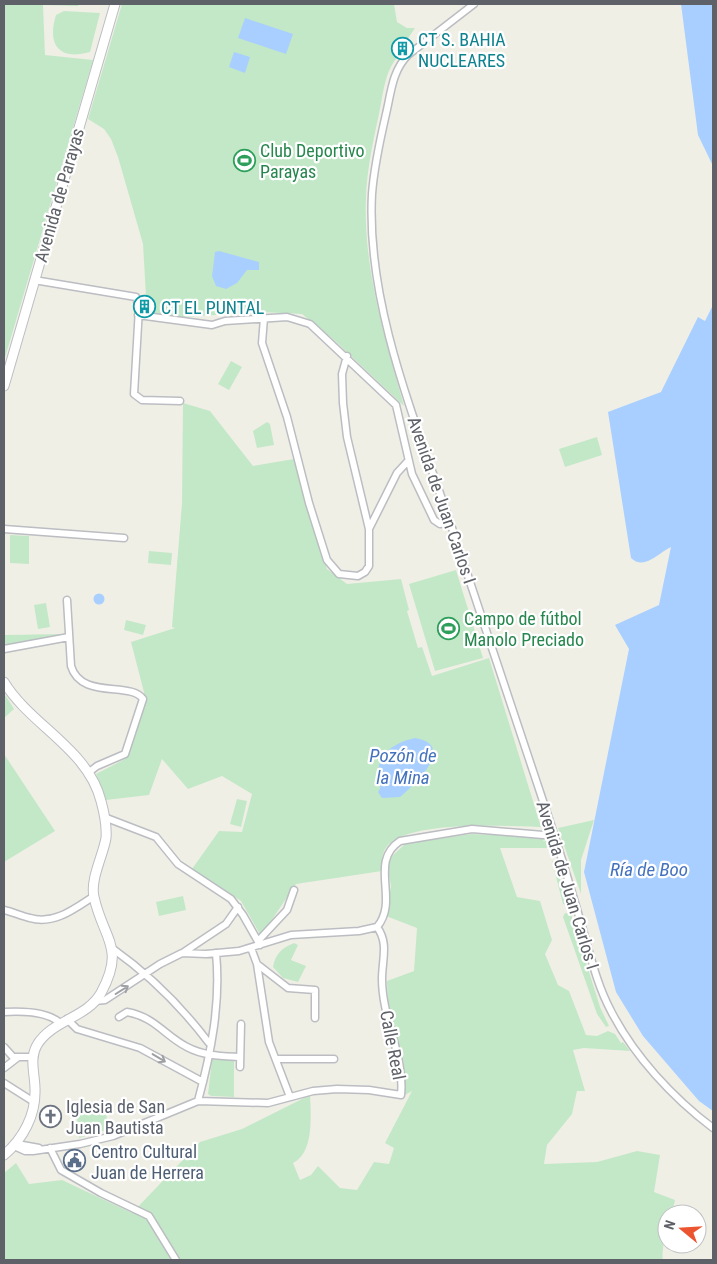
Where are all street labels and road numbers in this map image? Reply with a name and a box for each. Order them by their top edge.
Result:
street label: Avenida de Parayas [30,126,88,264]
street label: Avenida de Juan Carlos I [404,414,480,586]
street label: Avenida de Juan Carlos I [532,798,604,972]
street label: Calle Real [376,1008,410,1082]

